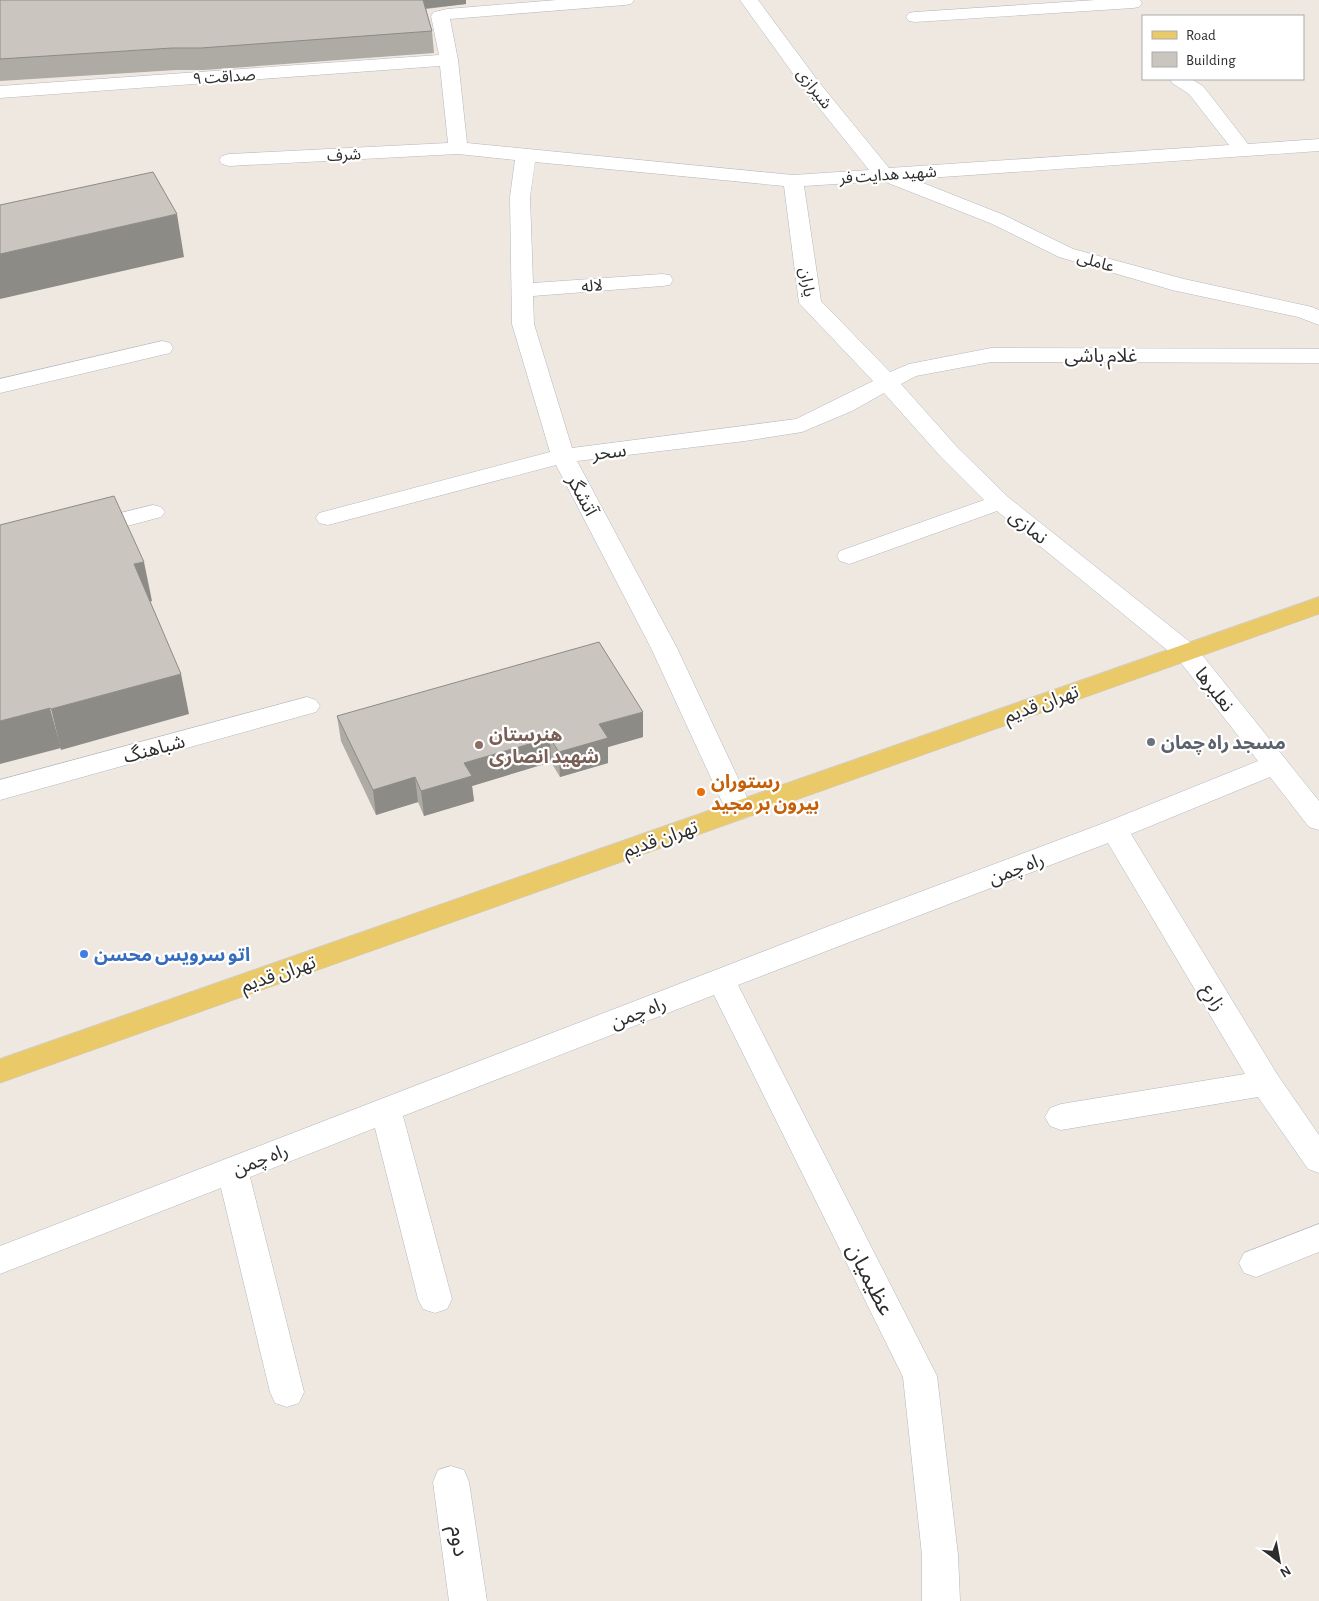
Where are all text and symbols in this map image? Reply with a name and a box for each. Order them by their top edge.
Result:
legend [1142,15,1304,80]
text: Road [1186,28,1216,43]
text: Building [1186,53,1236,68]
street label: شیرازی [793,65,835,112]
street label: صداقت ۹ [192,67,256,87]
street label: شرف [327,146,362,165]
street label: شهید هدایت فر [838,164,937,187]
street label: عاملی [1075,249,1116,276]
street label: یاران [796,266,817,298]
street label: لاله [581,277,603,295]
street label: غلام باشی [1065,347,1137,370]
street label: سحر [590,441,628,465]
street label: آتشگر [562,471,602,521]
street label: نمازی [1005,506,1051,549]
street label: نعلبرها [1190,664,1237,716]
street label: تهران قدیم [1002,682,1083,730]
place label: هنرستان شهید انصاری [489,726,599,768]
street label: شباهنگ [121,731,187,767]
place label: مسجد راه چمان [1161,734,1286,755]
marker: مسجد راه چمان [1145,736,1157,748]
marker: هنرستان شهید انصاری [473,739,485,751]
place label: رستوران بیرون بر مجید [711,773,819,815]
marker: رستوران بیرون بر مجید [695,786,707,798]
street label: تهران قدیم [621,818,702,865]
street label: راه چمن [986,850,1048,891]
place label: اتو سرویس محسن [94,946,250,966]
marker: اتو سرویس محسن [78,948,90,960]
street label: تهران قدیم [239,953,320,1000]
street label: زارع [1195,981,1228,1016]
street label: راه چمن [608,994,670,1035]
street label: راه چمن [230,1141,292,1182]
street label: عظیمیان [842,1240,897,1319]
street label: دوم [441,1524,472,1559]
north arrow [1254,1536,1304,1586]
text: N [1278,1563,1293,1580]

